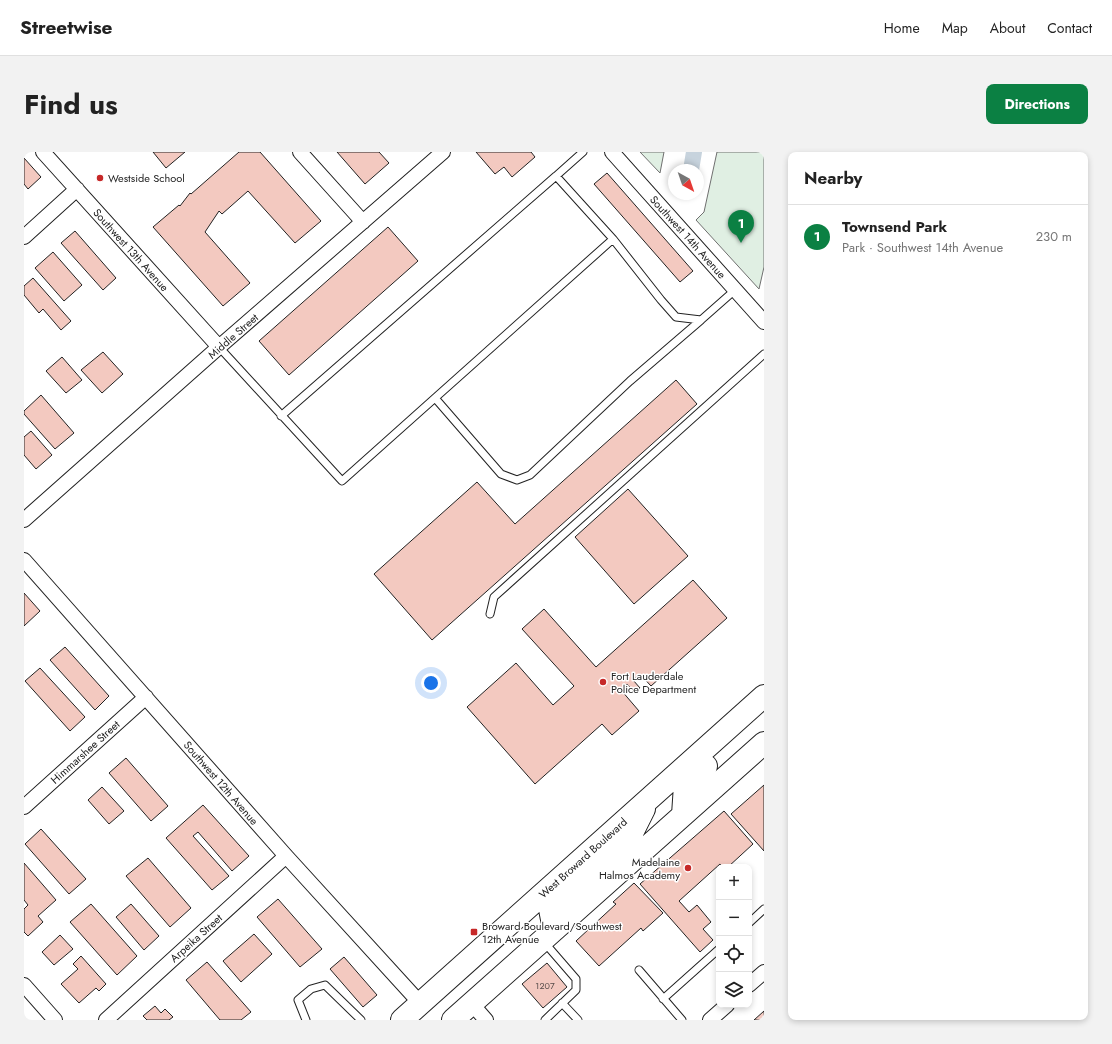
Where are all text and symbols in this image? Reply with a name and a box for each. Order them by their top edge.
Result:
text: Streetwise [20,14,113,41]
text: Home [884,18,920,38]
text: Map [942,18,968,38]
text: About [990,18,1025,38]
text: Contact [1047,18,1092,38]
text: Find us [24,84,118,125]
button: Directions [986,84,1088,124]
north arrow [668,164,704,200]
text: Nearby [804,166,862,190]
place label: Westside School [108,170,185,186]
marker: Westside School [95,173,105,183]
street label: Southwest 14th Avenue [646,192,730,282]
street label: Southwest 13th Avenue [89,205,173,295]
pin: 1 [728,210,754,243]
text: Townsend Park [842,216,947,238]
text: 1 [814,227,820,246]
text: 230 m [1036,227,1072,246]
text: Park · Southwest 14th Avenue [842,238,1003,257]
street label: Middle Street [204,309,262,362]
place label: Fort Lauderdale Police Department [611,668,696,697]
your location [421,673,441,693]
marker: Fort Lauderdale Police Department [598,677,608,687]
street label: Himmarshee Street [47,716,123,787]
street label: Southwest 12th Avenue [180,737,262,829]
street label: West Broward Boulevard [535,814,631,902]
place label: Madelaine Halmos Academy [599,854,680,883]
marker: Madelaine Halmos Academy [683,863,693,873]
map controls [716,864,752,1008]
button: + [716,864,752,900]
button: − [716,900,752,936]
street label: Arpeika Street [166,910,226,966]
place label: Broward Boulevard/Southwest 12th Avenue [482,918,622,947]
marker: Broward Boulevard/Southwest 12th Avenue [469,927,479,937]
button: locate [716,936,752,972]
button: layers [716,972,752,1008]
house number: 1207 [535,979,555,992]

